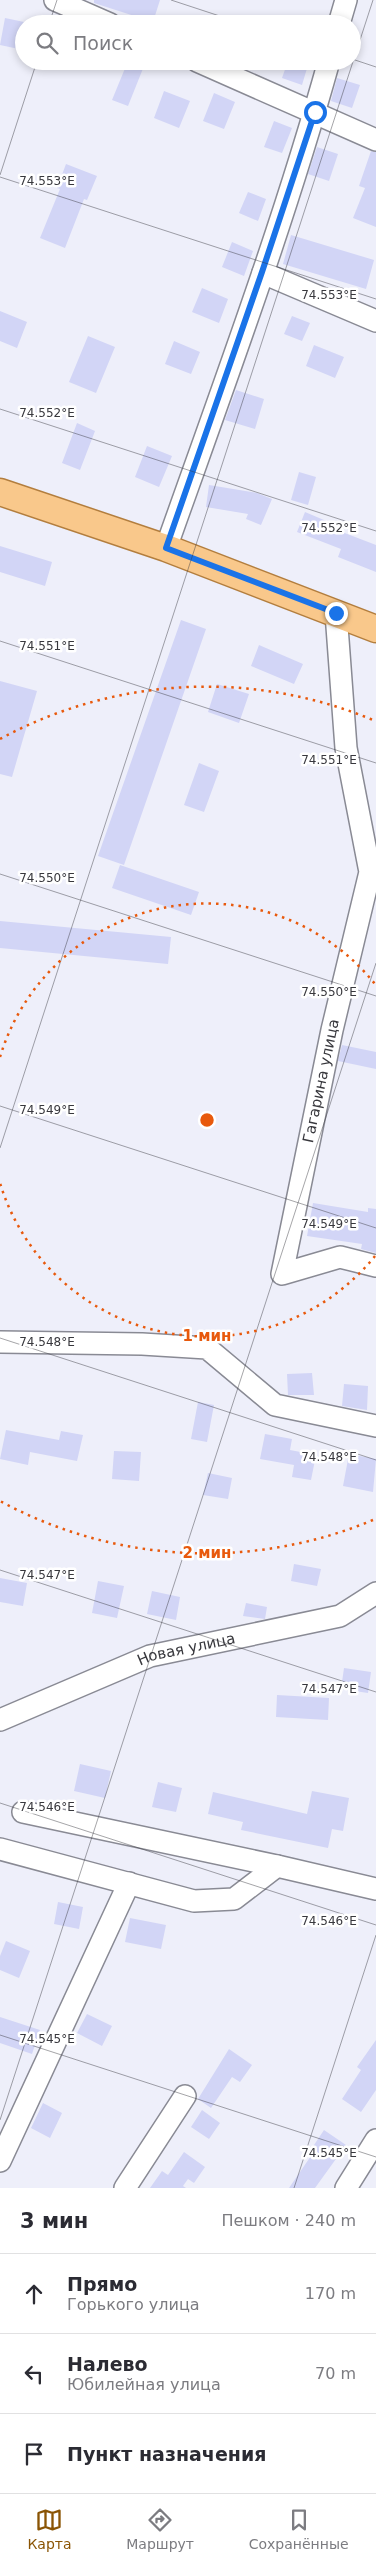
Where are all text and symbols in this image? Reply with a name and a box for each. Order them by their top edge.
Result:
search box [15,15,361,70]
icon: search [33,29,61,57]
text: Поиск [73,32,133,54]
route start [304,101,327,124]
text: 74.553°E [19,174,75,188]
text: 74.553°E [301,288,357,302]
text: 74.552°E [19,406,75,420]
text: 74.552°E [301,521,357,535]
route end [325,602,348,625]
text: 74.551°E [19,639,75,653]
text: 74.551°E [301,753,357,767]
text: 74.550°E [19,871,75,885]
text: 74.550°E [301,985,357,999]
street label: Гагарина улица [299,1017,343,1145]
text: 74.549°E [19,1103,75,1117]
centre of rings [198,1111,216,1129]
text: 74.549°E [301,1217,357,1231]
text: 1 мин [183,1327,231,1345]
text: 74.548°E [19,1335,75,1349]
text: 74.548°E [301,1450,357,1464]
text: 2 мин [183,1544,231,1562]
text: 74.547°E [19,1568,75,1582]
street label: Новая улица [134,1629,237,1669]
text: 74.547°E [301,1682,357,1696]
text: 74.546°E [19,1800,75,1814]
text: 74.546°E [301,1914,357,1928]
text: 74.545°E [19,2032,75,2046]
text: 74.545°E [301,2146,357,2160]
text: 3 мин [20,2209,88,2233]
text: Пешком · 240 m [221,2211,356,2230]
text: Прямо [67,2273,137,2295]
icon: ahead [20,2280,48,2308]
text: 170 m [305,2284,356,2303]
text: Горького улица [67,2295,200,2314]
text: Налево [67,2353,148,2375]
icon: left [20,2360,48,2388]
text: 70 m [315,2364,356,2383]
text: Юбилейная улица [67,2375,221,2394]
icon: arrive [20,2440,48,2468]
text: Пункт назначения [67,2443,266,2465]
tab: Карта [27,2506,72,2552]
tab: Маршрут [126,2506,194,2552]
tab: Сохранённые [249,2506,349,2552]

